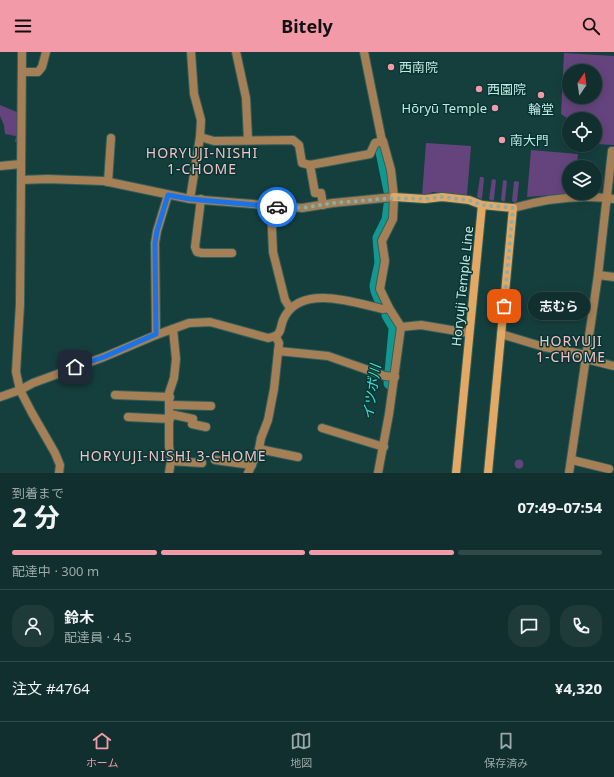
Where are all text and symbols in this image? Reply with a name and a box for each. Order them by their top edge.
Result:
text: Bitely [281,14,333,38]
icon: menu [12,15,34,37]
icon: search [580,15,602,37]
place label: 西南院 [399,58,438,76]
marker: 西南院 [386,62,396,72]
north arrow [562,64,602,104]
map controls [562,64,602,200]
place label: 西園院 [487,80,526,98]
marker: 西園院 [474,84,484,94]
marker: 輪堂 [536,90,546,100]
place label: Hōryū Temple [402,99,487,117]
place label: 輪堂 [528,100,554,118]
marker: Hōryū Temple [490,103,500,113]
button: locate [562,112,602,152]
place label: 南大門 [510,131,549,149]
marker: 南大門 [497,135,507,145]
district label: HORYUJI-NISHI 1-CHOME [146,143,258,178]
button: layers [562,160,602,200]
courier [257,187,297,227]
icon: car [266,196,288,218]
street label: Horyuji Temple Line [447,225,477,347]
pin [487,289,521,323]
callout: 志むら [528,292,590,320]
icon: bag [493,295,515,317]
text: 志むら [539,297,579,315]
district label: HORYUJI 1-CHOME [536,331,606,366]
pin [58,350,92,384]
icon: home [64,356,86,378]
water label: イツボ川 [358,361,385,421]
district label: HORYUJI-NISHI 3-CHOME [79,446,267,465]
text: 到着まで [12,484,64,502]
text: 07:49–07:54 [517,497,602,517]
text: 2 分 [12,499,60,535]
text: 配達中 · 300 m [12,562,99,580]
button: person [12,605,54,647]
button: chat [508,605,550,647]
button: phone [560,605,602,647]
text: 鈴木 [64,607,94,627]
text: 配達員 · 4.5 [64,628,132,646]
text: 注文 #4764 [12,678,90,698]
text: ¥4,320 [555,678,602,698]
tab: ホーム [86,730,119,770]
tab: 地図 [290,730,312,770]
tab: 保存済み [484,730,528,770]

